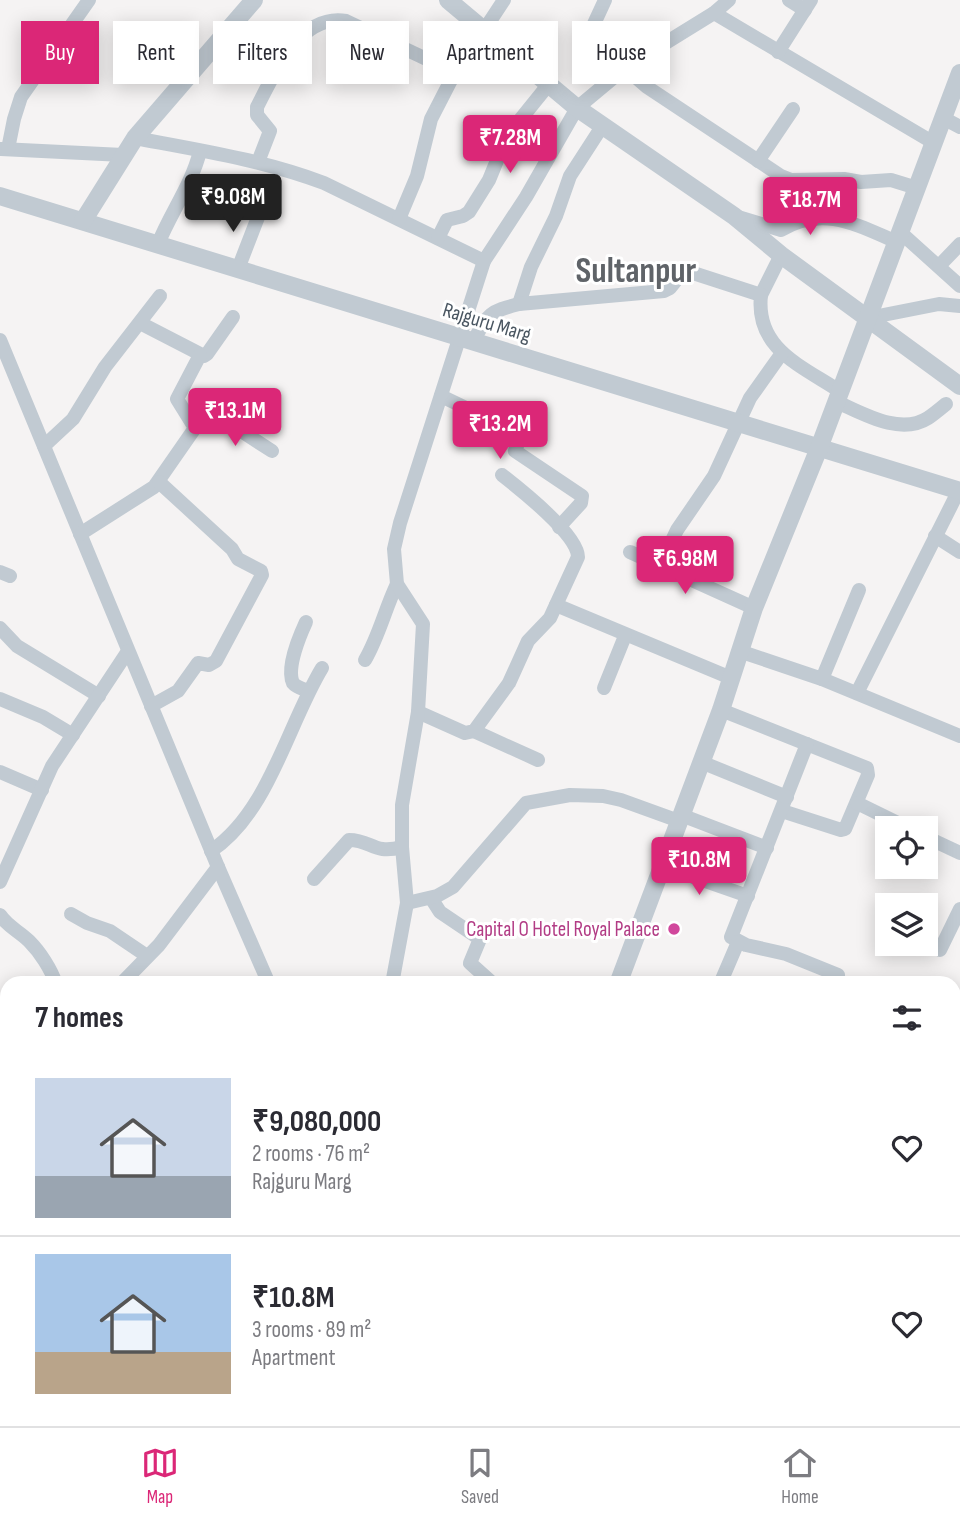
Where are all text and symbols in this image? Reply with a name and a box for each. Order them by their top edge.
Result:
chip: Buy [21,21,99,84]
chip: Rent [113,21,199,84]
chip: Filters [213,21,312,84]
chip: New [326,21,409,84]
chip: Apartment [423,21,558,84]
chip: House [572,21,670,84]
pin: ₹7.28M [453,116,567,175]
text: ₹7.28M [479,124,541,152]
pin: ₹9.08M [176,174,290,234]
pin: ₹18.7M [753,177,867,237]
text: ₹9.08M [201,183,265,211]
text: ₹18.7M [779,186,841,214]
district label: Sultanpur [576,250,697,293]
street label: Rajguru Marg [440,297,534,348]
pin: ₹13.1M [178,388,292,448]
text: ₹13.1M [204,397,266,425]
pin: ₹13.2M [443,402,557,461]
text: ₹13.2M [469,410,531,438]
pin: ₹6.98M [628,536,742,596]
text: ₹6.98M [653,545,717,573]
map controls [875,816,938,956]
button: locate [875,816,938,879]
pin: ₹10.8M [642,838,756,897]
text: ₹10.8M [667,846,731,874]
button: layers [875,893,938,956]
place label: Capital O Hotel Royal Palace [466,917,660,942]
marker: Capital O Hotel Royal Palace [666,921,682,937]
icon: filters [888,999,926,1037]
text: 7 homes [35,1000,123,1036]
text: ₹9,080,000 [252,1104,381,1140]
icon: home [91,1106,175,1190]
icon: heart [888,1129,926,1167]
text: 2 rooms · 76 m² [252,1140,370,1168]
text: Rajguru Marg [252,1168,352,1196]
text: ₹10.8M [252,1280,334,1316]
icon: home [91,1282,175,1366]
icon: heart [888,1305,926,1343]
text: 3 rooms · 89 m² [252,1316,371,1344]
text: Apartment [252,1344,336,1372]
tab: Map [141,1444,179,1509]
tab: Saved [461,1444,499,1509]
tab: Home [781,1444,819,1509]

